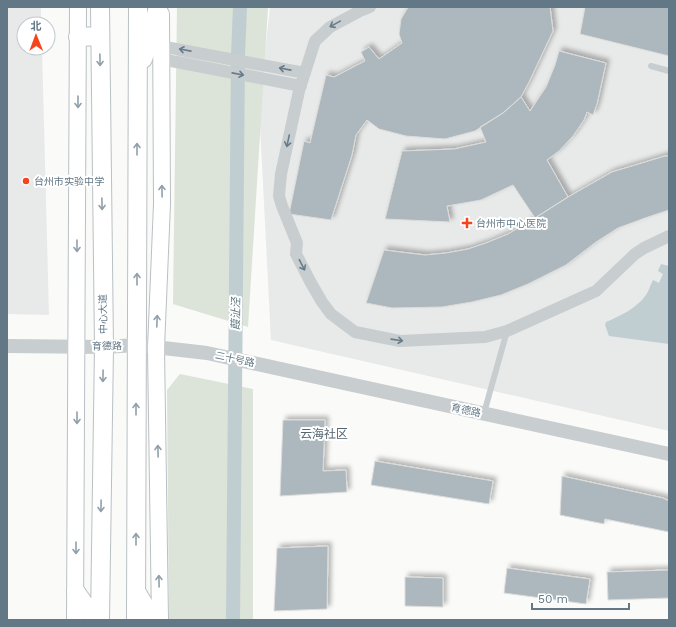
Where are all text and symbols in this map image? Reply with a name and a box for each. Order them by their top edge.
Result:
north arrow [16,16,56,56]
text: 北 [30,20,41,33]
one-way arrow [329,21,341,29]
one-way arrow [179,46,192,54]
one-way arrow [96,53,104,66]
one-way arrow [279,65,292,73]
one-way arrow [231,70,244,78]
one-way arrow [74,95,82,108]
one-way arrow [284,134,292,147]
one-way arrow [133,143,141,156]
marker: 台州市实验中学 [21,176,31,186]
place label: 台州市实验中学 [34,176,104,187]
one-way arrow [158,185,166,198]
one-way arrow [98,197,106,210]
marker: 台州市中心医院 [461,217,473,229]
place label: 台州市中心医院 [476,218,546,229]
one-way arrow [73,239,81,252]
one-way arrow [298,259,306,271]
one-way arrow [133,273,141,286]
street label: 中心大道 [97,294,109,334]
water label: 葭沚泾 [229,296,243,331]
one-way arrow [154,315,161,328]
one-way arrow [390,336,403,344]
street label: 育德路 [92,340,122,352]
street label: 二十号路 [214,349,256,369]
one-way arrow [99,369,107,382]
street label: 育德路 [450,402,482,418]
one-way arrow [132,403,140,416]
one-way arrow [73,411,81,424]
district label: 云海社区 [300,427,348,441]
one-way arrow [154,445,161,458]
one-way arrow [97,499,105,512]
one-way arrow [132,533,140,546]
one-way arrow [72,541,80,554]
one-way arrow [155,575,163,588]
scale bar [532,585,629,611]
text: 50 m [538,592,568,606]

